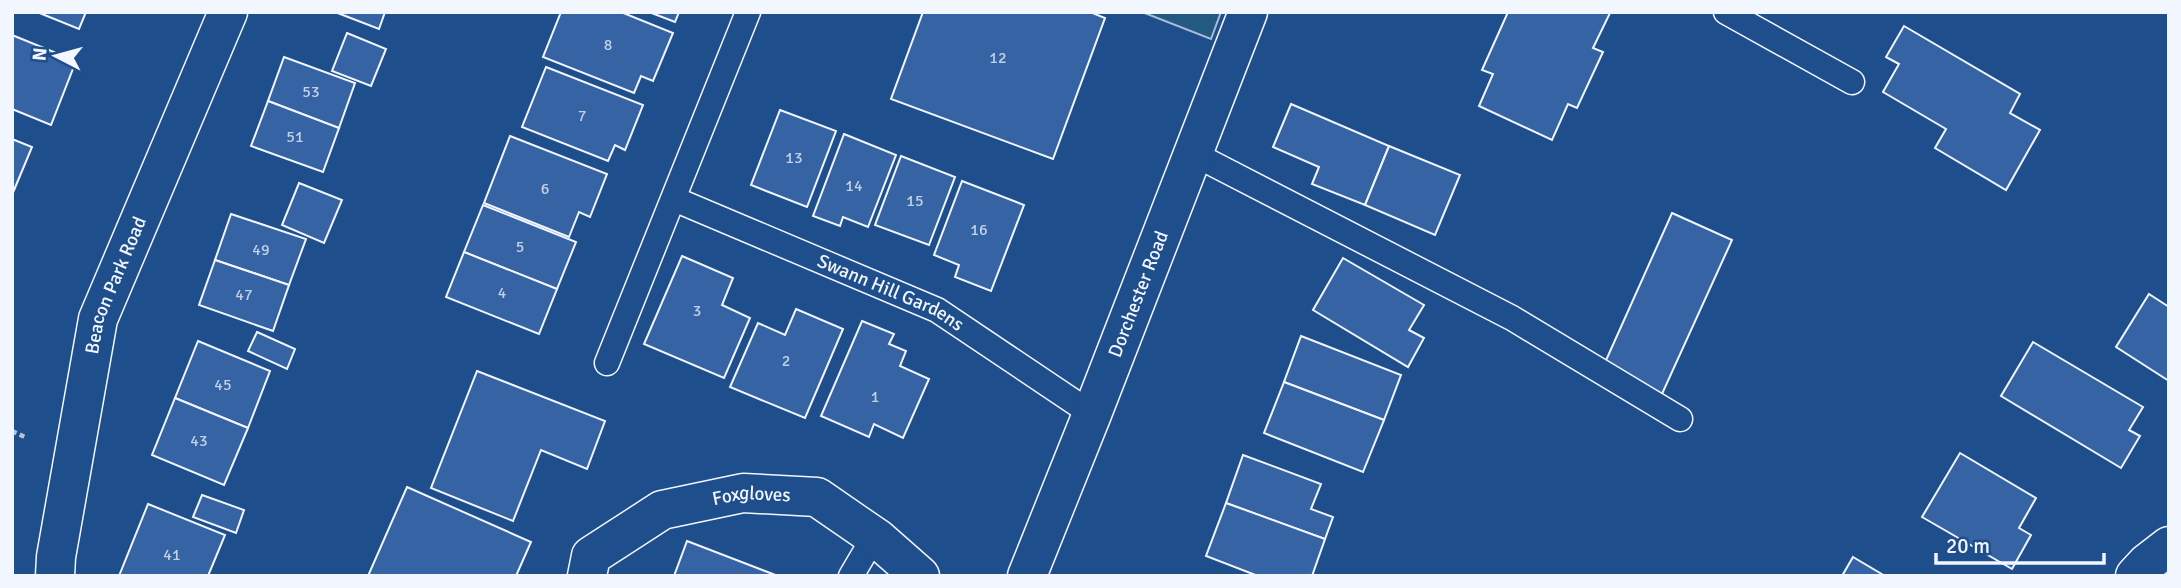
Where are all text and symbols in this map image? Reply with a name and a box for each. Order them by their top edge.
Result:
north arrow [21,21,91,91]
house number: 8 [604,35,612,55]
text: N [27,47,53,62]
house number: 12 [989,48,1007,68]
house number: 53 [302,82,320,102]
house number: 7 [578,106,586,126]
house number: 51 [286,127,304,147]
house number: 13 [785,148,803,168]
house number: 14 [845,176,863,196]
house number: 6 [541,179,549,199]
house number: 15 [906,191,924,211]
street label: Beacon Park Road [80,213,152,356]
house number: 16 [970,220,988,240]
street label: Dorchester Road [1103,227,1174,361]
house number: 5 [516,237,524,257]
house number: 49 [252,240,270,260]
street label: Swann Hill Gardens [814,249,968,337]
house number: 4 [498,283,507,303]
house number: 47 [235,285,253,305]
house number: 3 [693,301,701,321]
house number: 2 [782,351,790,371]
house number: 45 [214,375,232,395]
house number: 1 [871,387,879,407]
house number: 43 [190,431,208,451]
street label: Foxgloves [710,481,791,511]
scale bar [1936,522,2104,566]
text: 20 m [1946,533,1990,559]
house number: 41 [163,545,181,565]

